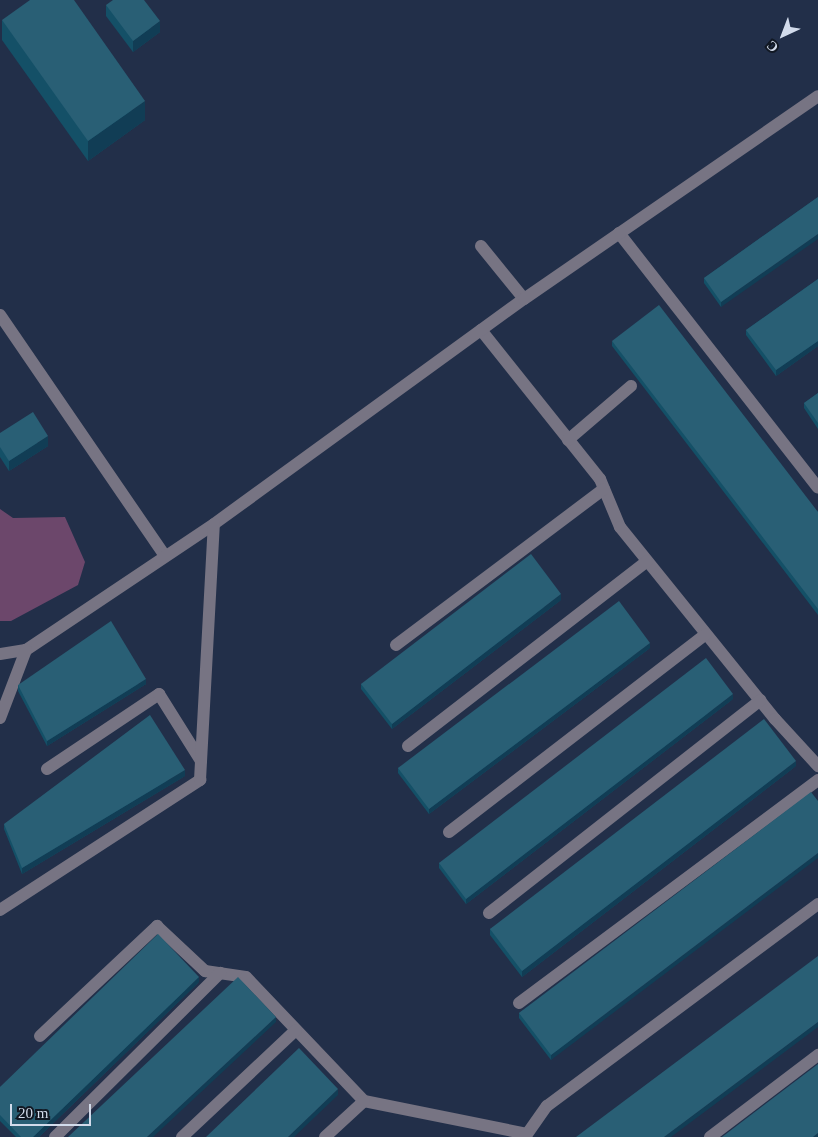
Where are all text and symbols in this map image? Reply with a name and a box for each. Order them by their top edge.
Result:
north arrow [758,10,808,60]
text: С [764,37,781,55]
scale bar [12,1094,94,1126]
text: 20 m [18,1105,48,1121]

